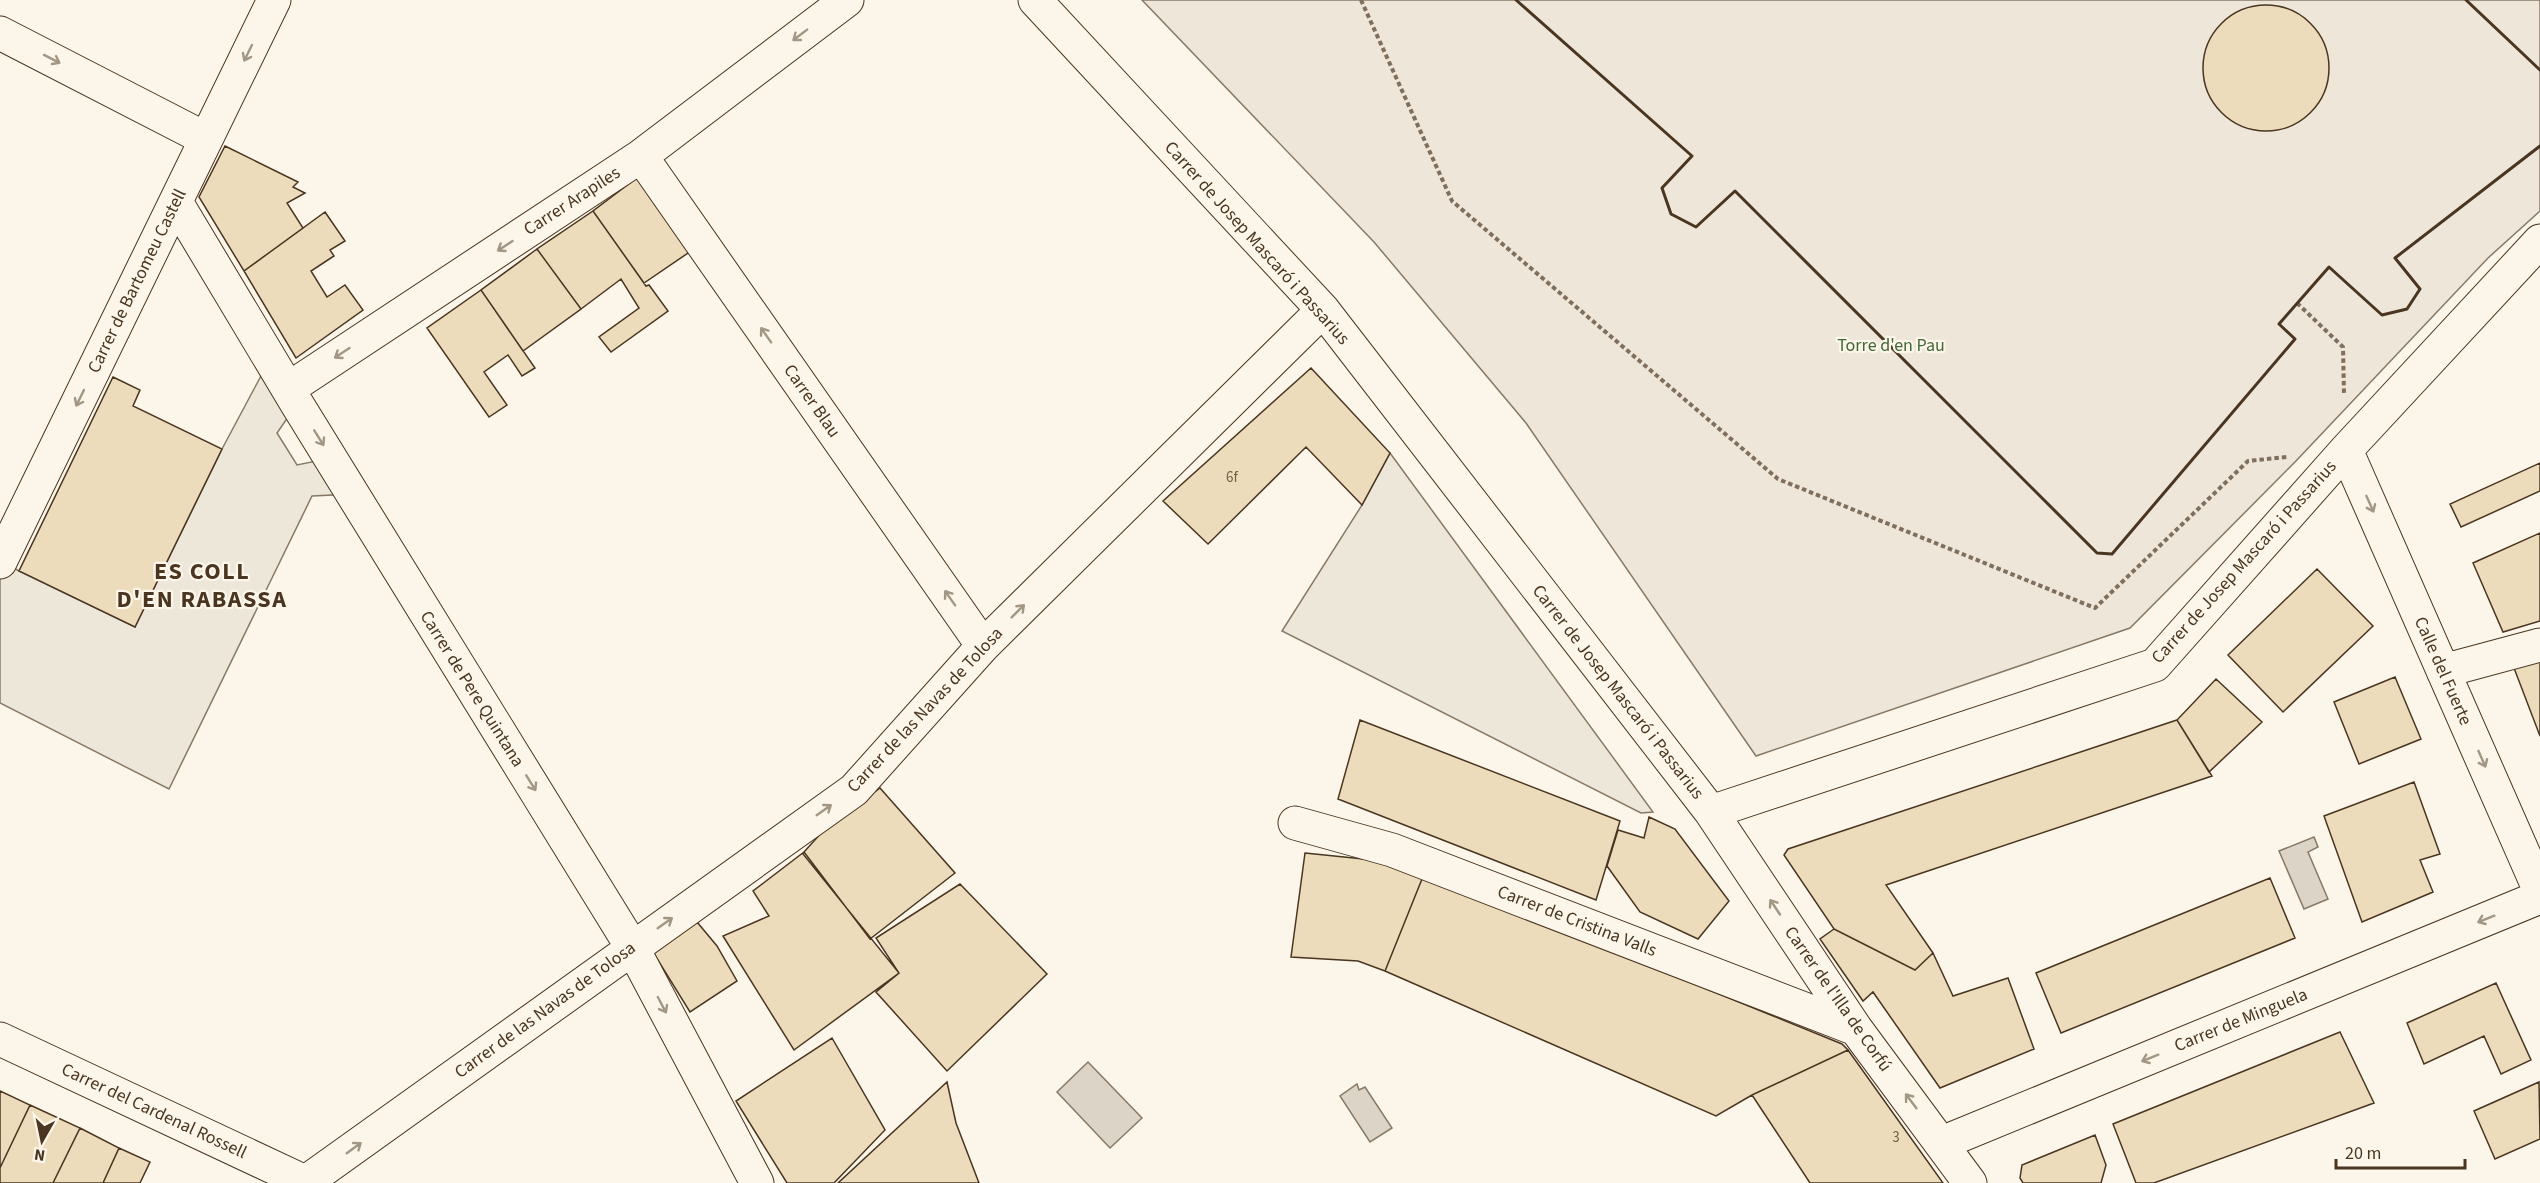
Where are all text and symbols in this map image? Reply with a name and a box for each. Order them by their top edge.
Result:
one-way arrow [793,29,809,42]
one-way arrow [242,43,254,61]
one-way arrow [43,54,61,66]
street label: Carrer de Josep Mascaró i Passarius [1159,136,1355,350]
street label: Carrer Arapiles [519,160,625,242]
street label: Carrer de Bartomeu Castell [81,185,193,377]
one-way arrow [496,239,513,252]
one-way arrow [760,327,772,344]
park label: Torre d'en Pau [1837,333,1945,358]
one-way arrow [334,347,351,359]
street label: Carrer Blau [778,359,846,443]
one-way arrow [74,388,86,406]
one-way arrow [312,430,325,447]
street label: Carrer de Josep Mascaró i Passarius [2146,455,2342,669]
house number: 6f [1226,467,1239,488]
one-way arrow [2365,494,2376,512]
district label: ES COLL D'EN RABASSA [117,554,287,617]
street label: Carrer de Josep Mascaró i Passarius [1526,579,1710,805]
one-way arrow [944,590,956,607]
one-way arrow [1011,604,1026,619]
street label: Carrer de Pere Quintana [414,606,530,772]
street label: Calle del Fuerte [2408,613,2478,729]
street label: Carrer de las Navas de Tolosa [841,622,1009,798]
one-way arrow [2477,749,2488,768]
one-way arrow [524,775,537,792]
one-way arrow [816,804,832,816]
street label: Carrer de Cristina Valls [1494,879,1660,963]
one-way arrow [1769,900,1781,916]
one-way arrow [2477,914,2496,925]
one-way arrow [657,917,673,930]
street label: Carrer de l'Illa de Corfú [1778,921,1898,1077]
street label: Carrer de las Navas de Tolosa [449,936,641,1084]
street label: Carrer de Minguela [2171,982,2311,1058]
one-way arrow [657,996,668,1014]
one-way arrow [2142,1053,2160,1064]
street label: Carrer del Cardenal Rossell [57,1057,251,1165]
one-way arrow [1905,1094,1917,1110]
north arrow [12,1111,72,1171]
house number: 3 [1892,1127,1900,1148]
scale bar [2336,1132,2465,1170]
text: 20 m [2345,1141,2381,1166]
one-way arrow [345,1142,361,1154]
text: N [33,1143,47,1167]

